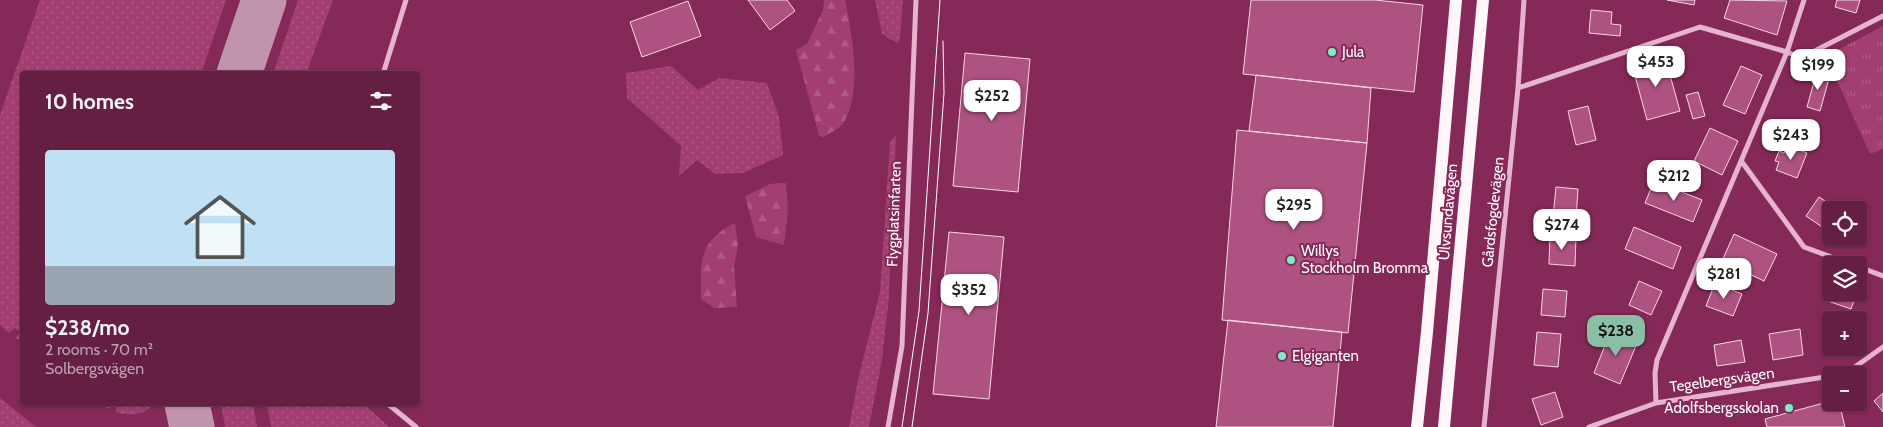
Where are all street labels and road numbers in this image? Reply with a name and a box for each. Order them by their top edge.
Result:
street label: Gårdsfogdevägen [1478,156,1508,268]
street label: Flygplatsinfarten [883,161,905,267]
street label: Ulvsundavägen [1435,163,1461,261]
street label: Tegelbergsvägen [1668,364,1776,396]

